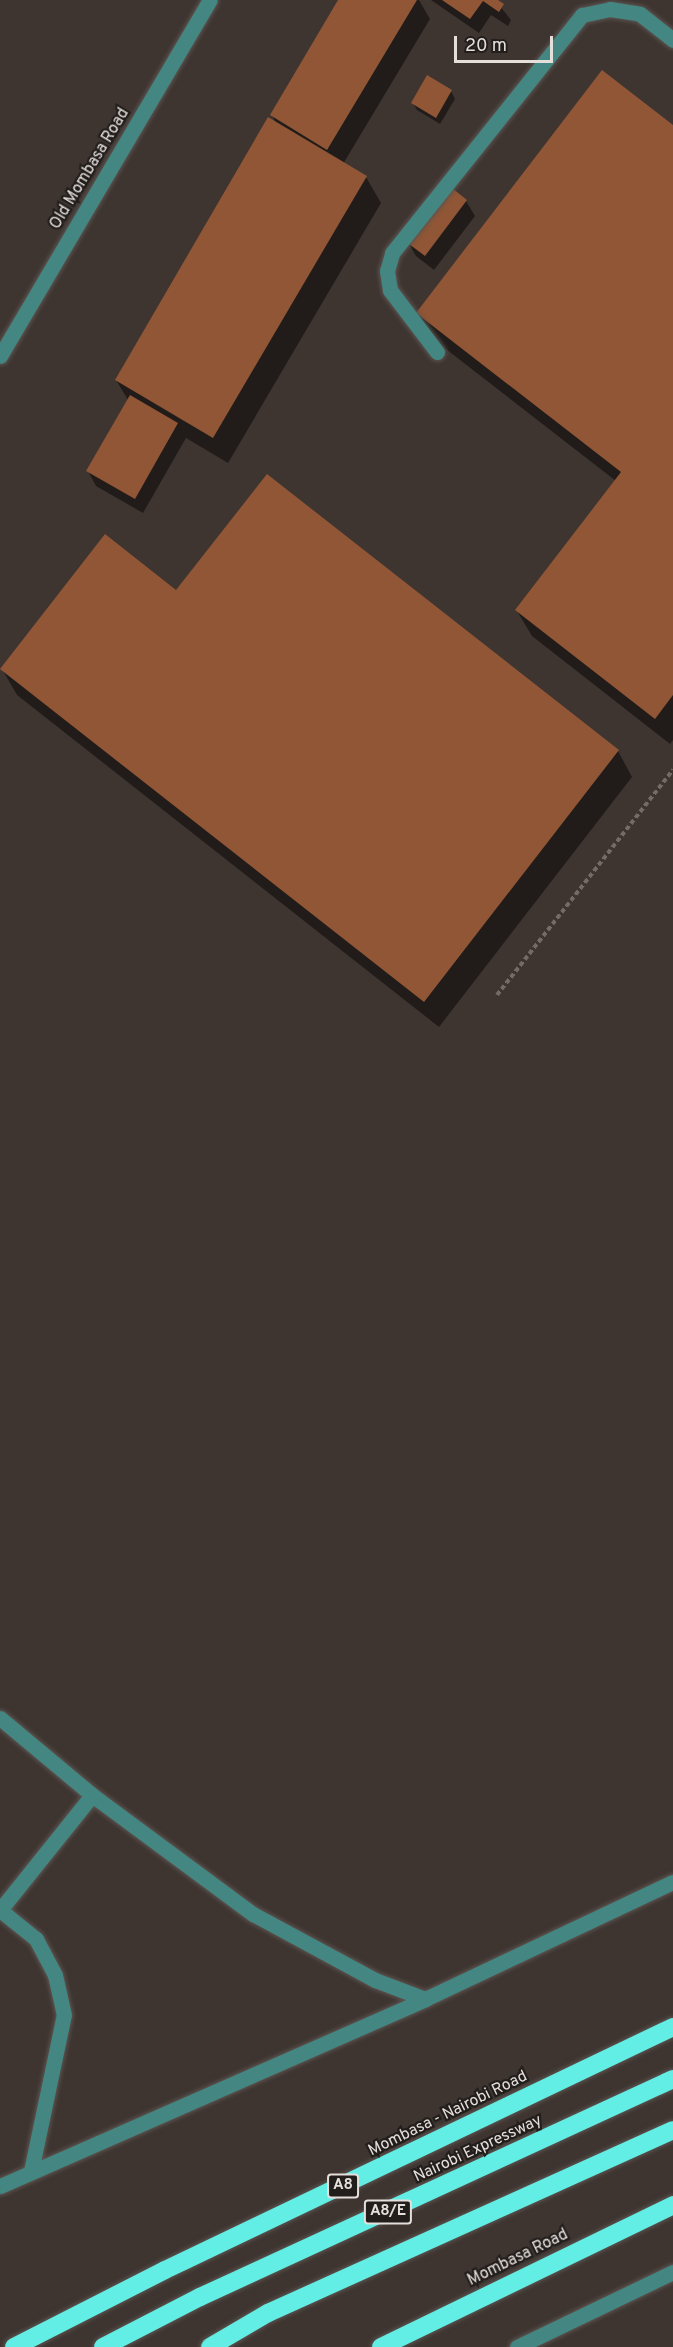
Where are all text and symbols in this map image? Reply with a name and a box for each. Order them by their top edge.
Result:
scale bar [457,24,556,62]
text: 20 m [465,35,507,58]
street label: Old Mombasa Road [46,105,134,233]
street label: Mombasa - Nairobi Road [365,2067,531,2161]
street label: Nairobi Expressway [411,2111,545,2187]
road number: A8 [326,2174,360,2198]
road number: A8/E [362,2200,414,2224]
street label: Mombasa Road [465,2225,571,2291]

